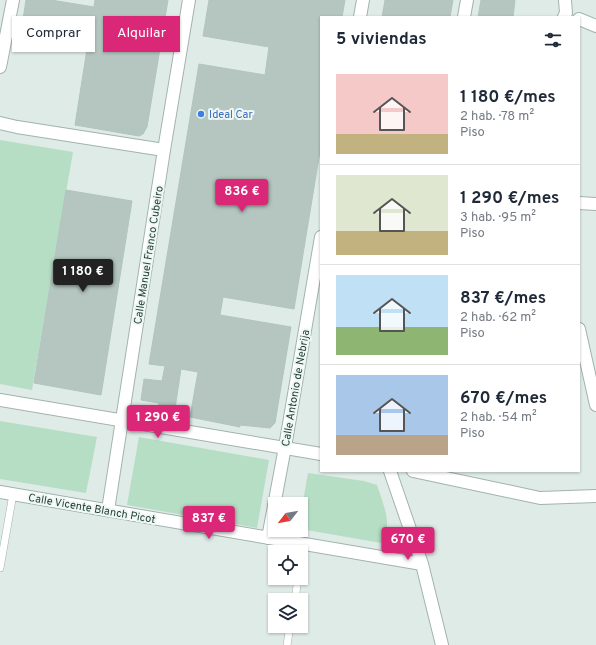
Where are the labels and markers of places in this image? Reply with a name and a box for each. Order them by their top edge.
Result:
place label: Ideal Car [209,108,253,122]
marker: Ideal Car [196,109,206,119]
pin: 836 € [214,179,270,213]
pin: 1 180 € [46,259,120,293]
pin: 1 290 € [121,405,195,439]
pin: 837 € [181,506,237,540]
pin: 670 € [380,527,436,561]

